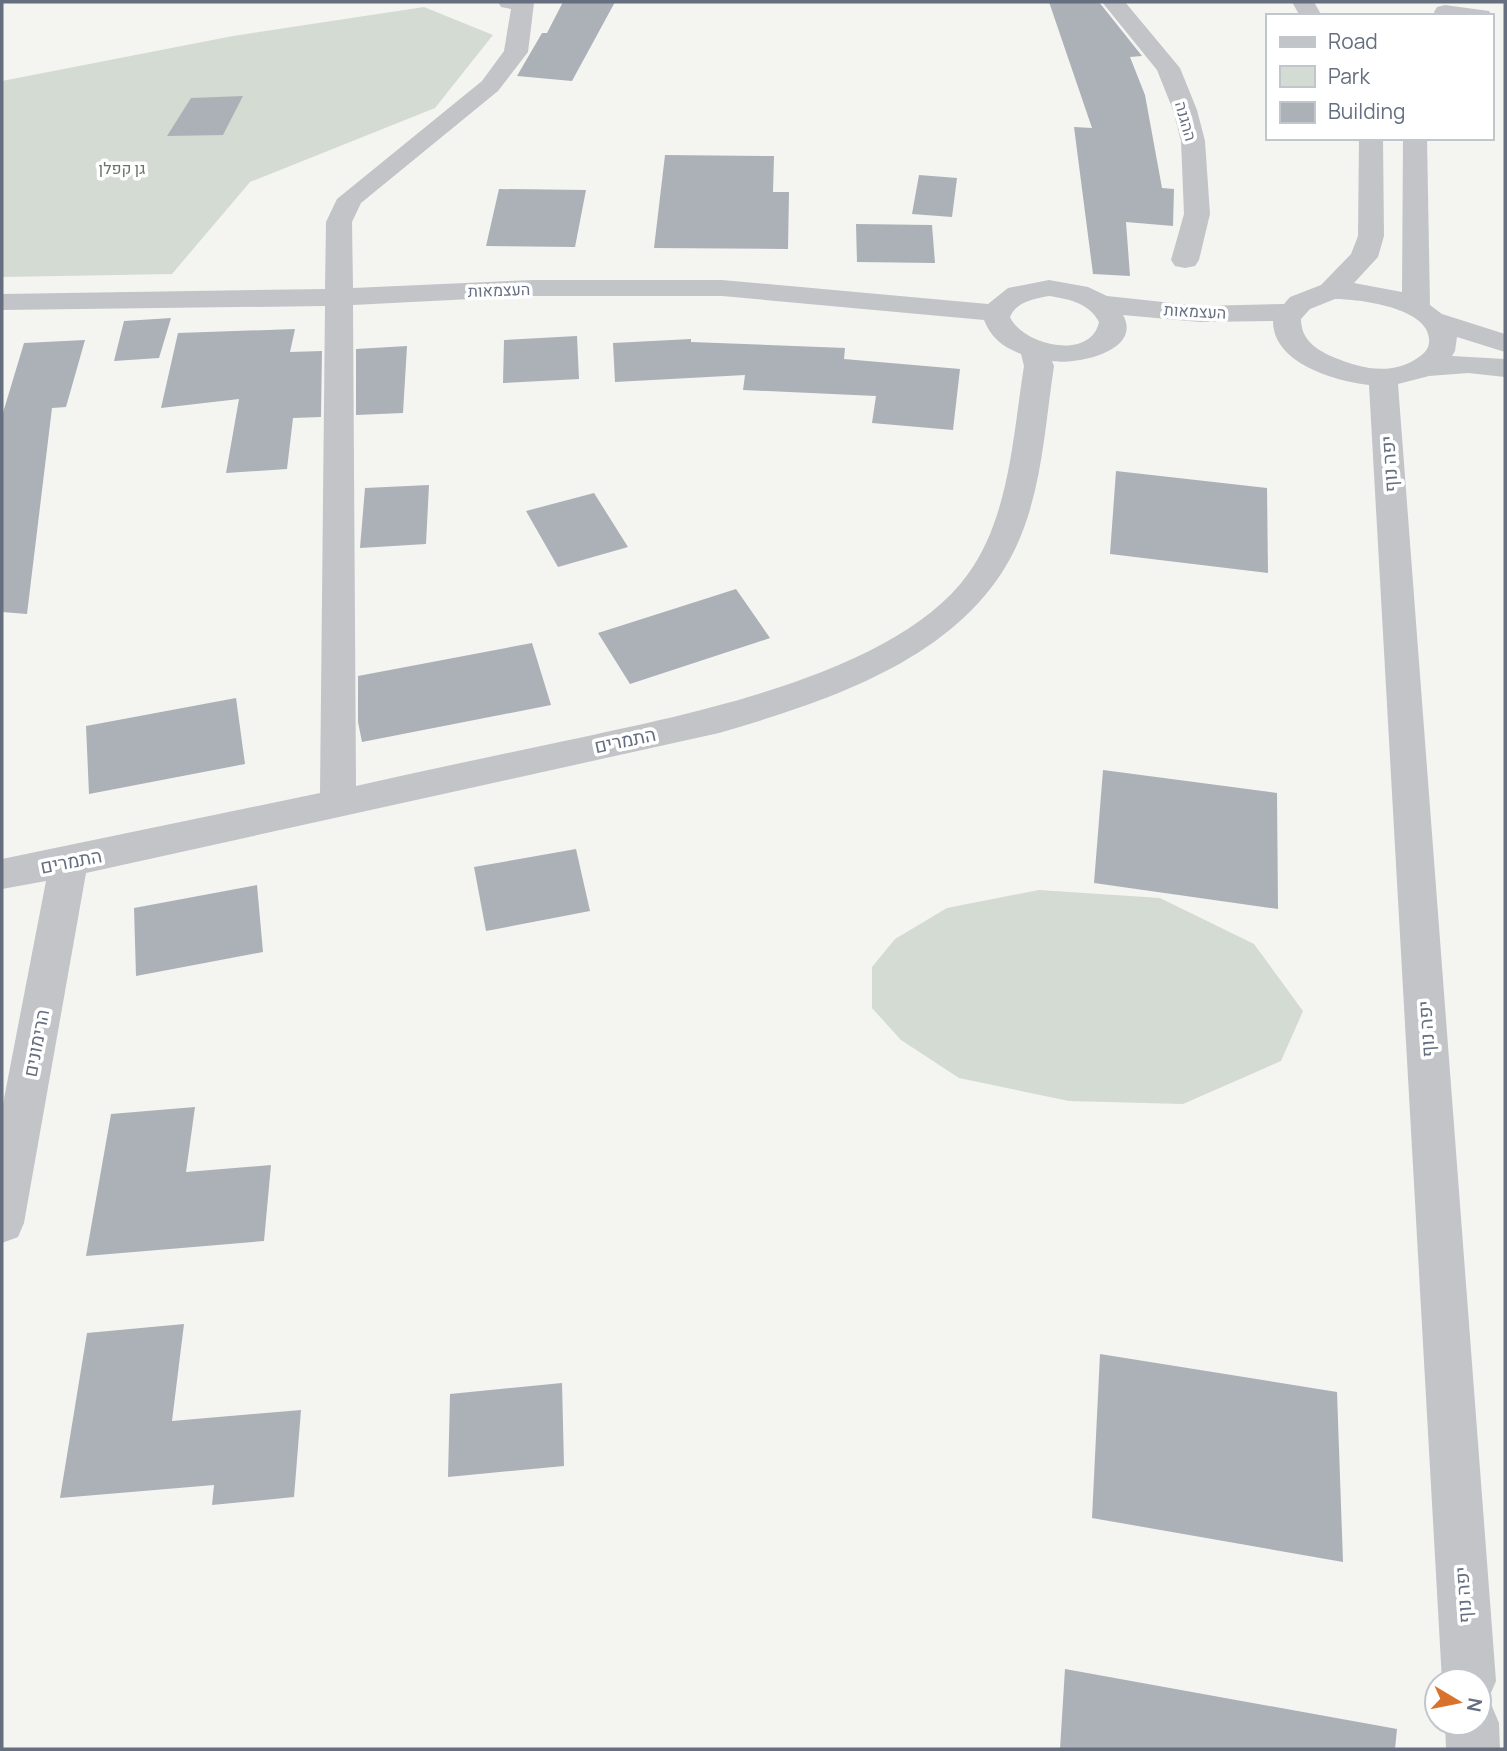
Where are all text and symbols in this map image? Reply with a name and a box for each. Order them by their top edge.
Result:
legend [1266,14,1493,140]
text: Road [1328,27,1378,55]
text: Park [1328,62,1370,90]
text: Building [1328,97,1405,125]
street label: ההגנה [1170,99,1202,143]
park label: גן קפלן [99,157,145,179]
street label: העצמאות [467,278,531,302]
street label: העצמאות [1163,298,1227,324]
street label: יפה נוף [1374,435,1404,493]
street label: התמרים [592,721,658,759]
street label: התמרים [38,842,104,880]
street label: יפה נוף [1411,1000,1441,1058]
street label: הרימונים [17,1007,55,1079]
street label: יפה נוף [1448,1566,1478,1624]
north arrow [1423,1667,1493,1737]
text: N [1461,1696,1489,1714]

